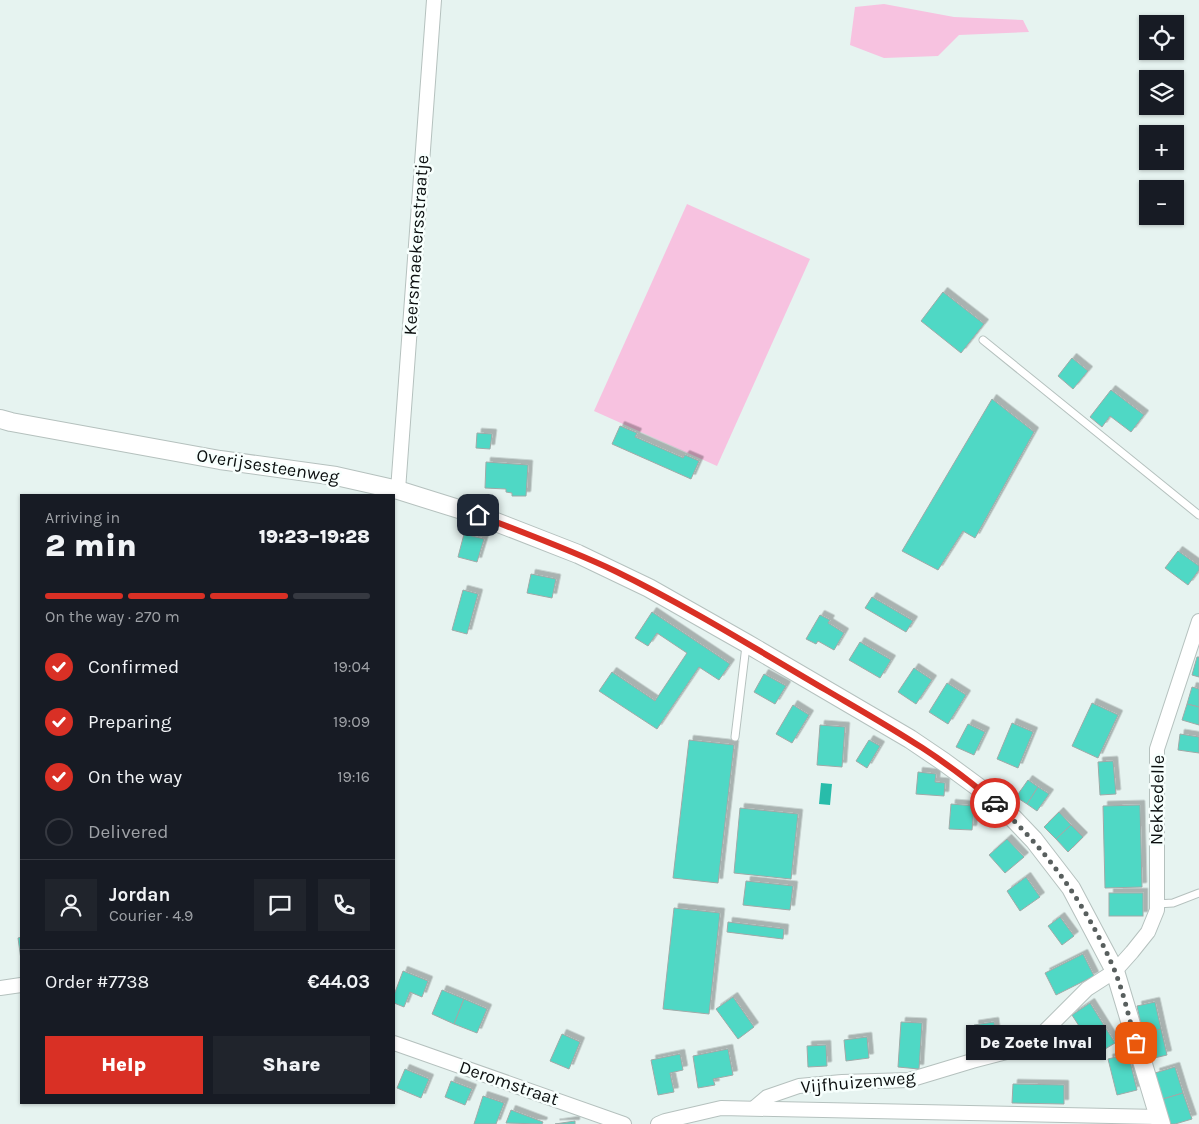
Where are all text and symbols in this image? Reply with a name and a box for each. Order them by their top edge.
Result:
map controls [1139,15,1184,225]
button: locate [1139,15,1184,60]
button: layers [1139,70,1184,115]
button: + [1139,125,1184,170]
street label: Keersmaekersstraatje [399,154,433,336]
button: − [1139,180,1184,225]
street label: Overijsesteenweg [195,444,341,488]
pin [457,494,499,536]
icon: home [464,501,492,529]
text: Arriving in [45,508,120,527]
text: 19:23–19:28 [259,526,370,548]
text: 2 min [45,527,137,564]
text: On the way · 270 m [45,607,180,626]
icon: check [45,653,73,681]
text: Confirmed [88,656,179,678]
text: 19:04 [333,657,370,676]
icon: check [45,708,73,736]
text: Preparing [88,711,171,733]
text: 19:09 [333,712,370,731]
street label: Nekkedelle [1145,755,1169,845]
icon: check [45,763,73,791]
text: On the way [88,766,182,788]
text: 19:16 [337,767,370,786]
courier [970,778,1020,828]
icon: car [981,789,1009,817]
text: Delivered [88,821,168,843]
button: person [45,879,97,931]
button: chat [254,879,306,931]
button: phone [318,879,370,931]
text: Jordan [109,884,170,906]
text: Courier · 4.9 [109,906,193,925]
text: Order #7738 [45,971,149,993]
text: €44.03 [307,971,370,993]
pin [1115,1022,1157,1064]
callout: De Zoete Inval [966,1026,1106,1060]
icon: bag [1122,1029,1150,1057]
text: De Zoete Inval [980,1033,1092,1052]
button: Help [45,1036,203,1094]
button: Share [213,1036,370,1094]
street label: Deromstraat [456,1056,562,1110]
street label: Vijfhuizenweg [800,1066,916,1098]

